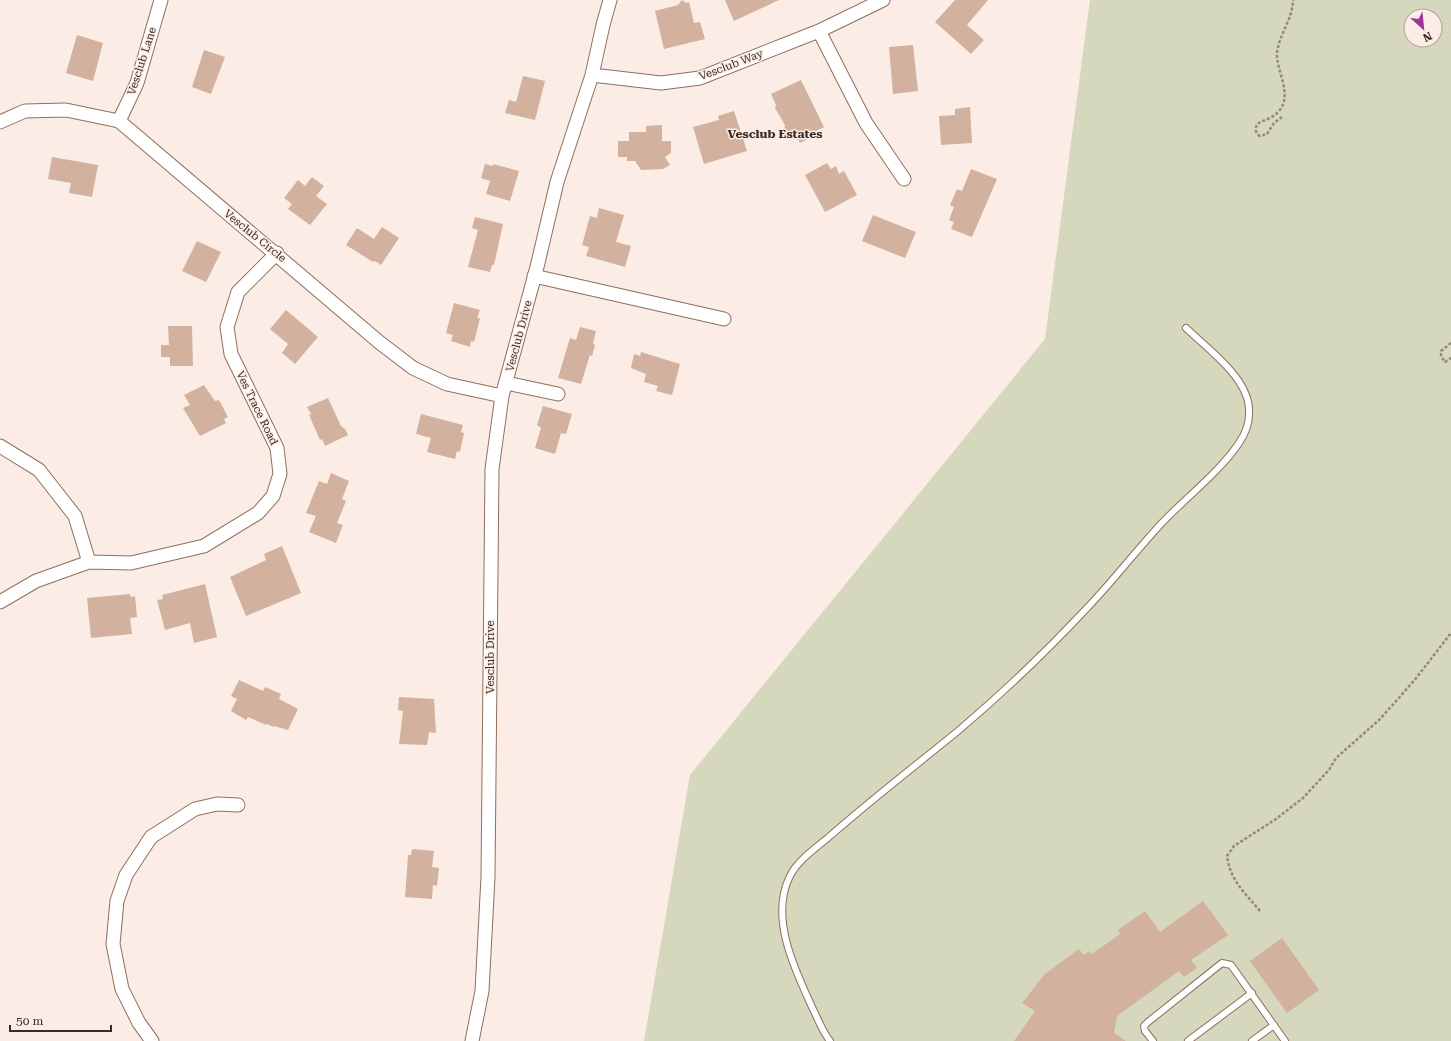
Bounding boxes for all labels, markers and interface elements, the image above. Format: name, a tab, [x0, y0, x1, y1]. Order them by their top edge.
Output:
north arrow	[1403, 8, 1443, 48]
street label: Vesclub Lane	[125, 25, 159, 97]
text: N	[1420, 29, 1434, 44]
street label: Vesclub Way	[697, 47, 765, 83]
district label: Vesclub Estates	[728, 127, 822, 141]
street label: Vesclub Circle	[221, 207, 289, 265]
street label: Vesclub Drive	[503, 299, 535, 373]
street label: Ves Trace Road	[233, 369, 281, 447]
street label: Vesclub Drive	[484, 620, 497, 694]
scale bar	[10, 1007, 111, 1033]
text: 50 m	[16, 1014, 43, 1028]

